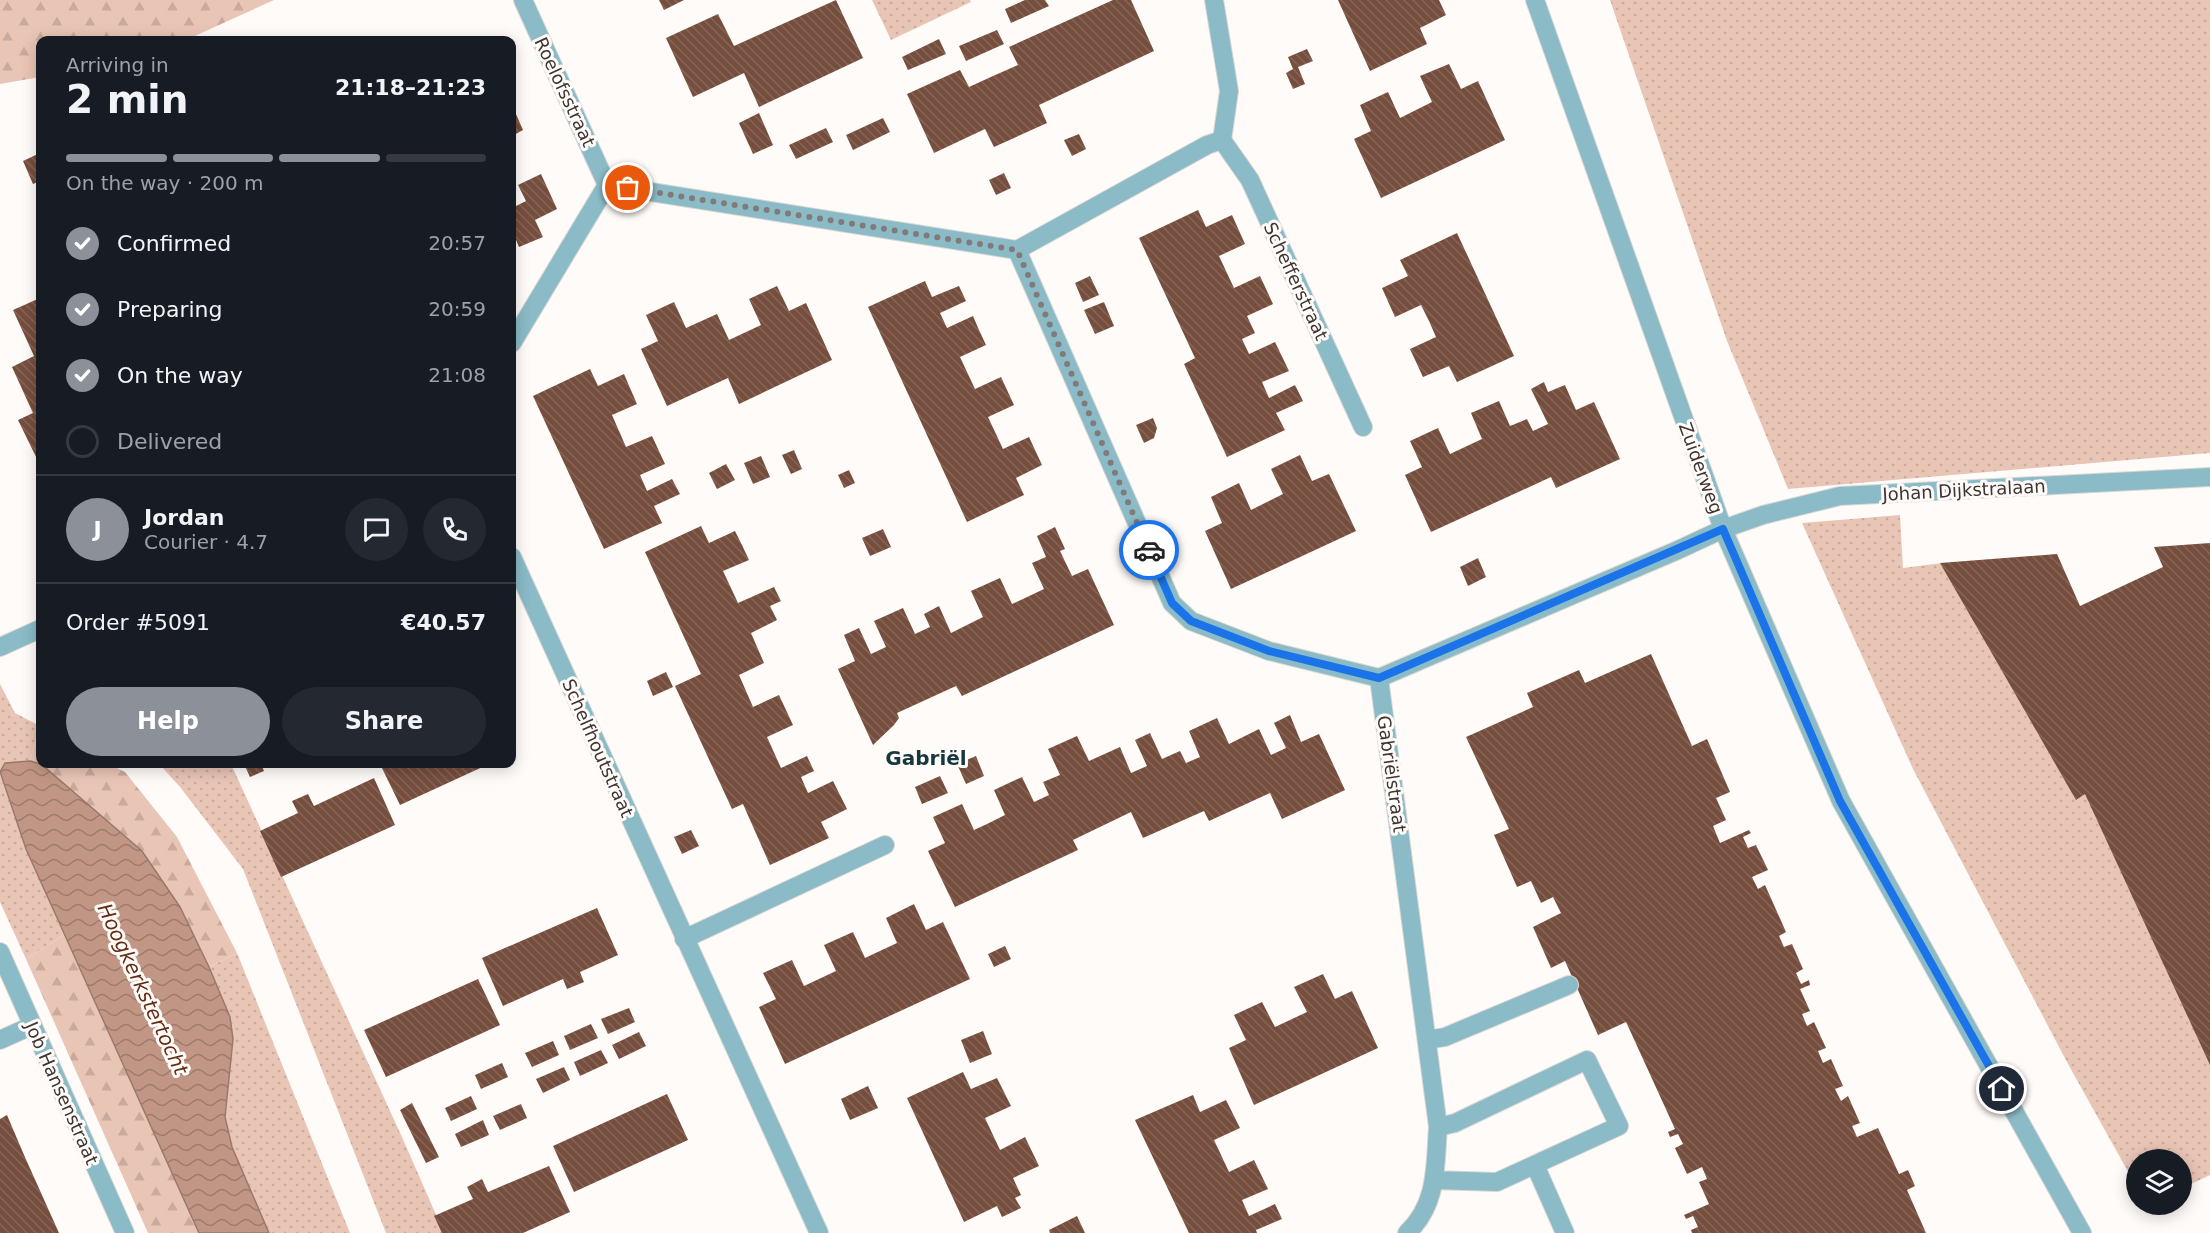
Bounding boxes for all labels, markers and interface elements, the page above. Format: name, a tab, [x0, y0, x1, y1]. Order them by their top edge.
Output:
street label: Roelofsstraat	[530, 34, 600, 150]
text: Arriving in	[66, 53, 169, 77]
text: 21:18–21:23	[335, 75, 486, 100]
text: 2 min	[66, 77, 188, 122]
pin	[602, 162, 653, 213]
text: On the way · 200 m	[66, 171, 264, 195]
icon: bag	[611, 171, 644, 204]
street label: Schefferstraat	[1260, 219, 1332, 343]
icon: check	[66, 227, 99, 260]
text: Confirmed	[117, 231, 231, 256]
text: 20:57	[428, 231, 486, 255]
icon: check	[66, 293, 99, 326]
text: Preparing	[117, 297, 223, 322]
text: 20:59	[428, 297, 486, 321]
icon: check	[66, 359, 99, 392]
text: On the way	[117, 363, 243, 388]
text: 21:08	[428, 363, 486, 387]
street label: Zuiderweg	[1675, 419, 1727, 517]
text: Delivered	[117, 429, 222, 454]
street label: Johan Dijkstralaan	[1881, 475, 2046, 505]
button: chat	[345, 498, 408, 561]
button: phone	[423, 498, 486, 561]
text: Jordan	[144, 505, 224, 530]
text: J	[93, 517, 102, 542]
courier	[1119, 520, 1179, 580]
text: Courier · 4.7	[144, 530, 268, 554]
icon: car	[1133, 534, 1166, 567]
text: Order #5091	[66, 610, 210, 635]
text: €40.57	[401, 610, 486, 635]
street label: Schelfhoutstraat	[558, 676, 638, 820]
button: Help	[66, 687, 270, 756]
button: Share	[282, 687, 486, 756]
street label: Gabriëlstraat	[1373, 714, 1411, 834]
district label: Gabriël	[885, 746, 967, 770]
water label: Hoogkerkstertocht	[93, 900, 194, 1080]
street label: Job Hansenstraat	[21, 1017, 103, 1168]
pin	[1976, 1063, 2027, 1114]
icon: home	[1985, 1072, 2018, 1105]
map controls	[2126, 1149, 2192, 1215]
button: layers	[2126, 1149, 2192, 1215]

